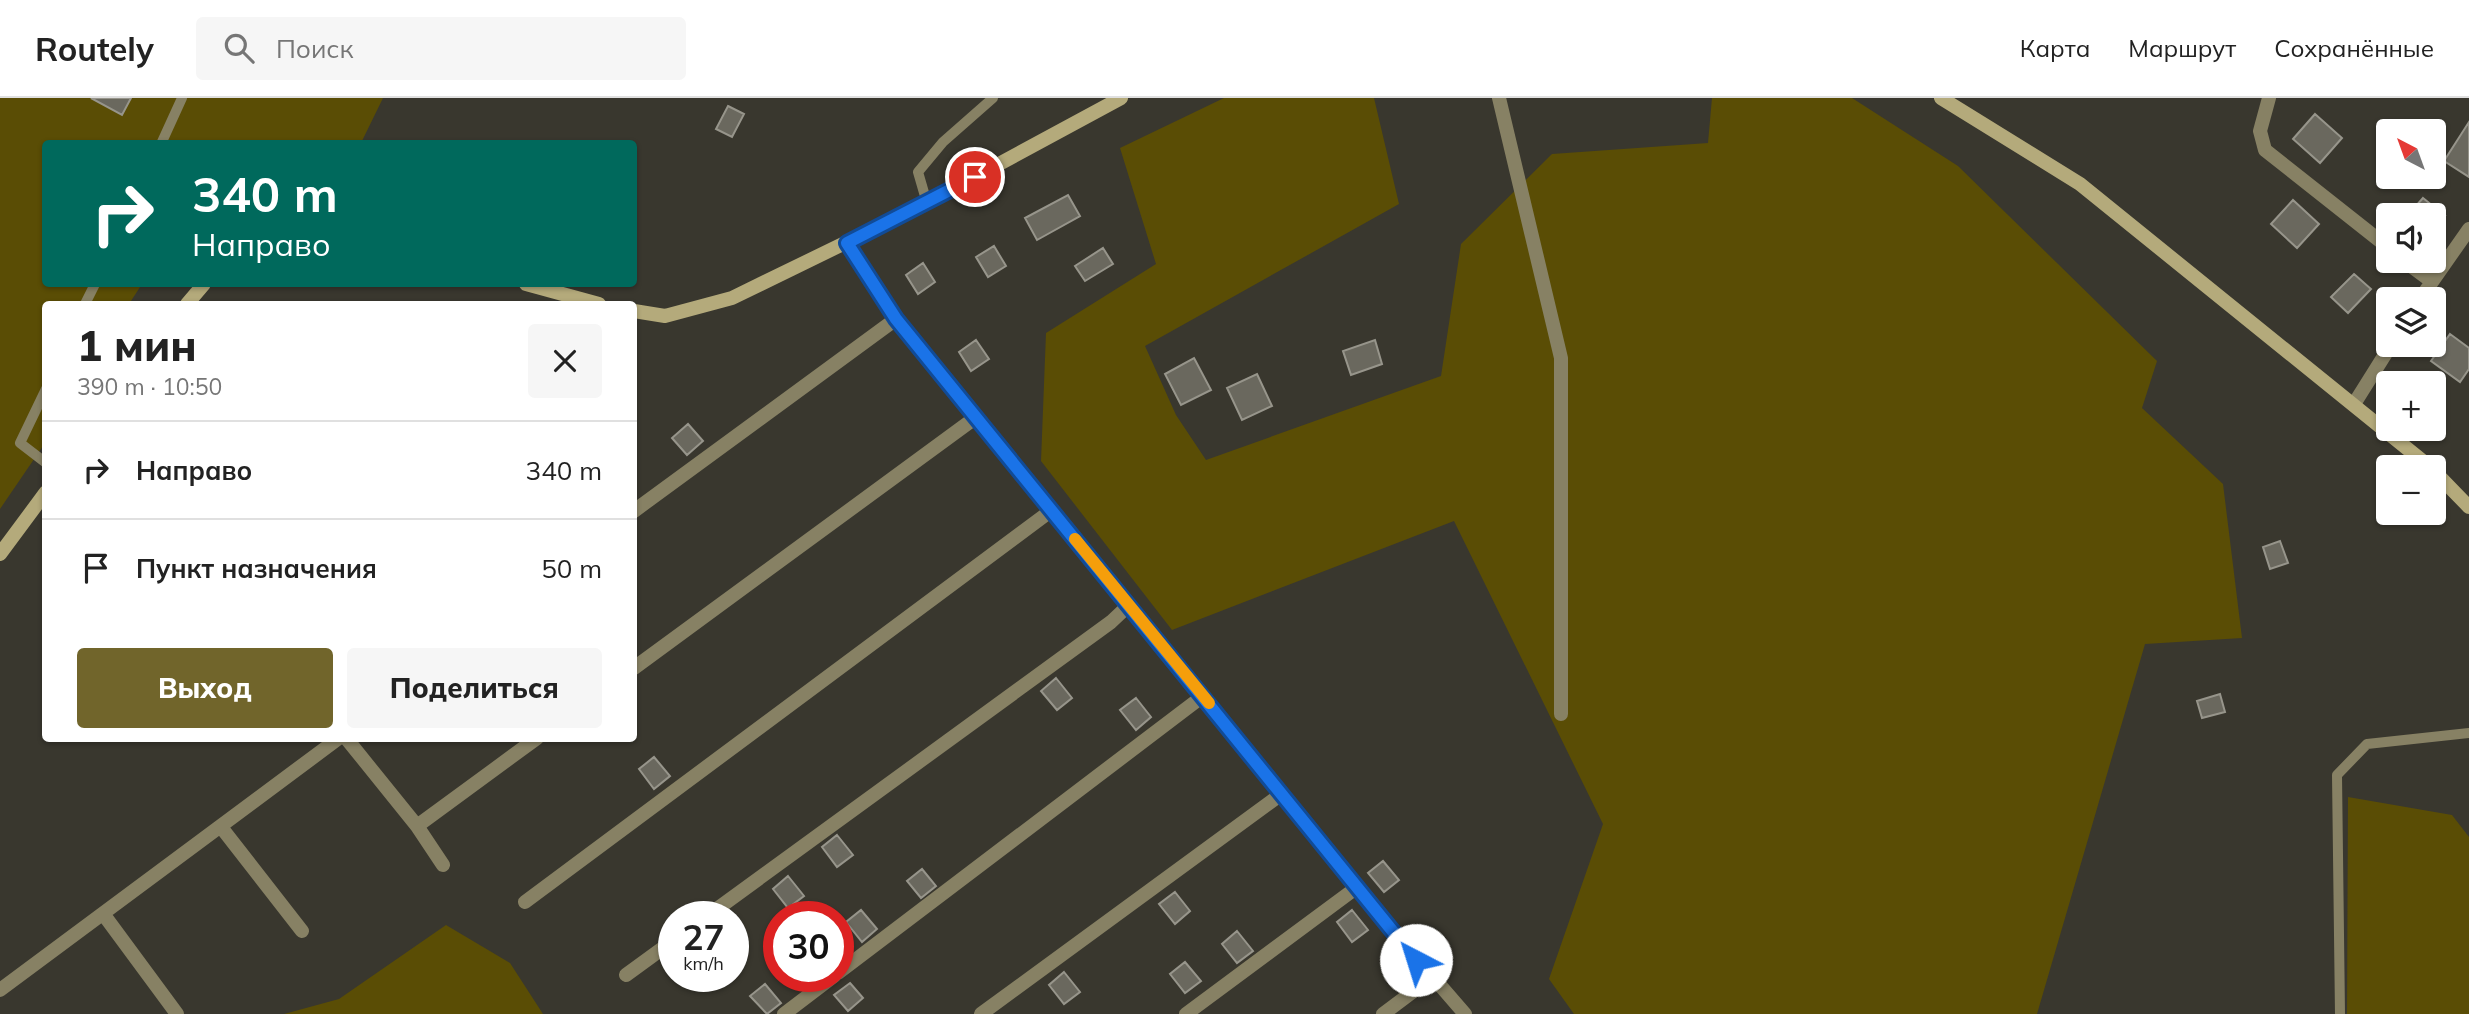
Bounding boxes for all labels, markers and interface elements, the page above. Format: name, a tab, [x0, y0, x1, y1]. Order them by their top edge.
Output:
search box	[196, 17, 686, 80]
text: Routely	[35, 28, 154, 69]
icon: search	[220, 29, 258, 67]
text: Поиск	[276, 32, 354, 65]
text: Карта	[2020, 33, 2090, 63]
text: Маршрут	[2128, 33, 2236, 63]
text: Сохранённые	[2274, 33, 2434, 63]
north arrow	[2376, 119, 2446, 189]
map controls	[2376, 119, 2446, 525]
pin	[945, 147, 1005, 207]
icon: arrive	[956, 158, 994, 196]
text: 340 m	[192, 163, 338, 224]
icon: right	[77, 168, 168, 259]
button: sound	[2376, 203, 2446, 273]
text: Направо	[192, 224, 331, 264]
button: layers	[2376, 287, 2446, 357]
text: 1 мин	[77, 319, 197, 372]
button: close	[528, 324, 602, 398]
button: +	[2376, 371, 2446, 441]
text: 390 m · 10:50	[77, 372, 222, 401]
icon: right	[77, 451, 115, 489]
text: Направо	[136, 454, 252, 487]
text: 340 m	[526, 454, 602, 487]
button: −	[2376, 455, 2446, 525]
icon: arrive	[77, 549, 115, 587]
text: Пункт назначения	[136, 552, 377, 585]
text: 50 m	[541, 552, 602, 585]
button: Выход	[77, 648, 333, 728]
button: Поделиться	[347, 648, 602, 728]
speed limit sign: 30	[763, 901, 854, 992]
text: 27	[682, 915, 725, 959]
position arrow	[1379, 923, 1453, 997]
text: km/h	[683, 952, 724, 975]

